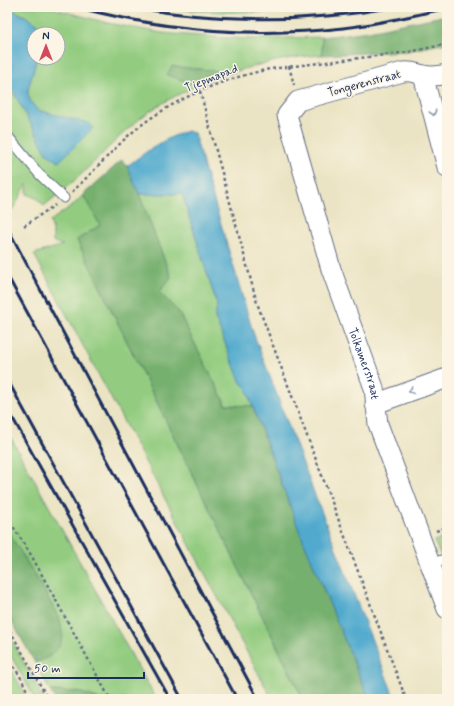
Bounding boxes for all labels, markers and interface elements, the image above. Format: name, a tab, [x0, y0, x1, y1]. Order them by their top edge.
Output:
north arrow	[26, 26, 66, 66]
text: N	[42, 30, 50, 44]
street label: Tjepmapad	[182, 61, 240, 97]
street label: Tongerenstraat	[326, 66, 403, 101]
one-way arrow	[428, 109, 437, 116]
street label: Tolkamerstraat	[344, 326, 382, 401]
one-way arrow	[408, 387, 415, 395]
scale bar	[28, 654, 144, 680]
text: 50 m	[34, 661, 61, 677]

